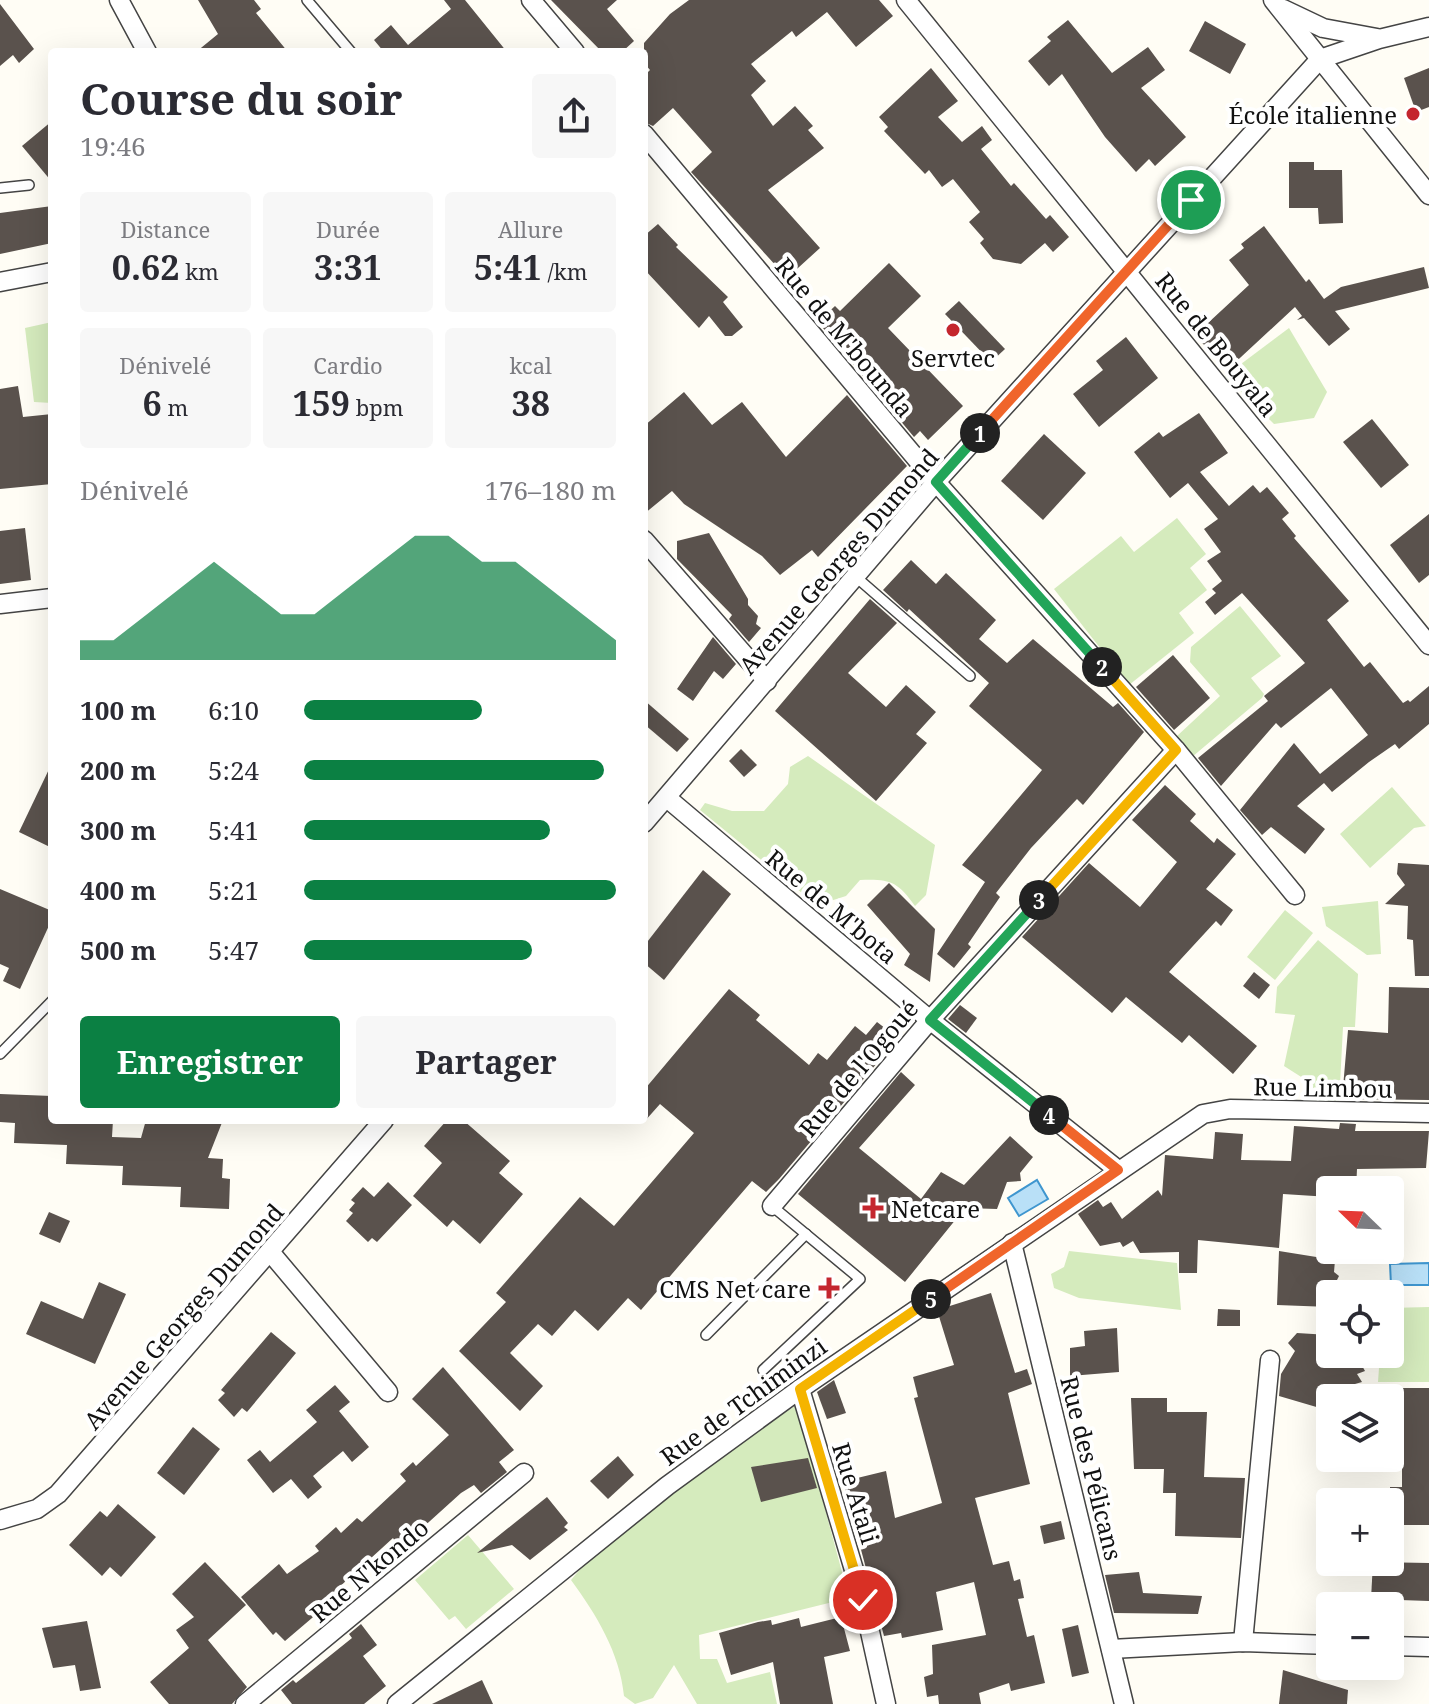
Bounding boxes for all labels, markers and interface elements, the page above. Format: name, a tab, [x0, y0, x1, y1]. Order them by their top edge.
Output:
text: Course du soir	[80, 68, 403, 128]
button: share	[532, 74, 616, 158]
place label: École italienne	[1228, 98, 1397, 131]
marker: École italienne	[1404, 105, 1422, 123]
text: 19:46	[80, 128, 146, 164]
pin	[1157, 166, 1225, 234]
icon: arrive	[1169, 178, 1213, 222]
text: Distance	[120, 214, 210, 244]
text: Durée	[316, 214, 380, 244]
text: Allure	[498, 214, 563, 244]
text: 0.62	[112, 244, 179, 290]
text: 3:31	[314, 244, 382, 290]
text: 5:41	[474, 244, 542, 290]
street label: Rue de M'bounda	[768, 250, 922, 424]
text: km	[179, 256, 219, 286]
text: /km	[542, 256, 588, 286]
street label: Rue de Bouyala	[1149, 265, 1285, 423]
marker: Servtec	[944, 321, 962, 339]
place label: Servtec	[911, 341, 995, 374]
text: Dénivelé	[119, 350, 211, 380]
text: Cardio	[313, 350, 383, 380]
text: kcal	[509, 350, 552, 380]
text: 6	[142, 380, 162, 426]
text: 159	[292, 380, 350, 426]
text: 38	[511, 380, 550, 426]
text: m	[162, 392, 188, 422]
text: bpm	[350, 392, 404, 422]
pin: 1	[960, 413, 1000, 453]
text: 1	[974, 418, 986, 448]
street label: Avenue Georges Dumond	[731, 441, 946, 681]
text: Dénivelé	[80, 472, 189, 508]
text: 176–180 m	[484, 472, 616, 508]
pin: 2	[1082, 647, 1122, 687]
text: 2	[1096, 652, 1108, 682]
text: 100 m	[80, 692, 156, 728]
text: 6:10	[208, 692, 259, 728]
text: 200 m	[80, 752, 156, 788]
text: 5:24	[208, 752, 259, 788]
text: 300 m	[80, 812, 156, 848]
text: 5:41	[208, 812, 259, 848]
street label: Rue de M'bota	[759, 841, 905, 971]
text: 400 m	[80, 872, 156, 908]
text: 5:21	[208, 872, 259, 908]
pin: 3	[1019, 880, 1059, 920]
text: 3	[1033, 885, 1045, 915]
text: 500 m	[80, 932, 156, 968]
text: 5:47	[208, 932, 259, 968]
street label: Rue de l'Ogoué	[791, 993, 925, 1143]
button: Enregistrer	[80, 1016, 340, 1108]
button: Partager	[356, 1016, 616, 1108]
street label: Rue Limbou	[1253, 1069, 1393, 1105]
pin: 4	[1029, 1095, 1069, 1135]
text: 4	[1043, 1100, 1055, 1130]
north arrow	[1316, 1176, 1404, 1264]
map controls	[1316, 1176, 1404, 1680]
place label: Netcare	[891, 1192, 980, 1225]
street label: Avenue Georges Dumond	[76, 1196, 291, 1436]
marker: Netcare	[862, 1197, 884, 1219]
place label: CMS Net care	[659, 1272, 811, 1305]
marker: CMS Net care	[818, 1277, 840, 1299]
pin: 5	[911, 1279, 951, 1319]
button: locate	[1316, 1280, 1404, 1368]
text: 5	[925, 1284, 937, 1314]
street label: Rue de Tchiminzi	[653, 1329, 833, 1473]
street label: Rue des Pélicans	[1053, 1372, 1131, 1564]
button: layers	[1316, 1384, 1404, 1472]
street label: Rue Atali	[825, 1438, 887, 1548]
button: +	[1316, 1488, 1404, 1576]
street label: Rue N'kondo	[303, 1511, 435, 1629]
pin	[829, 1566, 897, 1634]
icon: check	[841, 1578, 885, 1622]
button: −	[1316, 1592, 1404, 1680]

